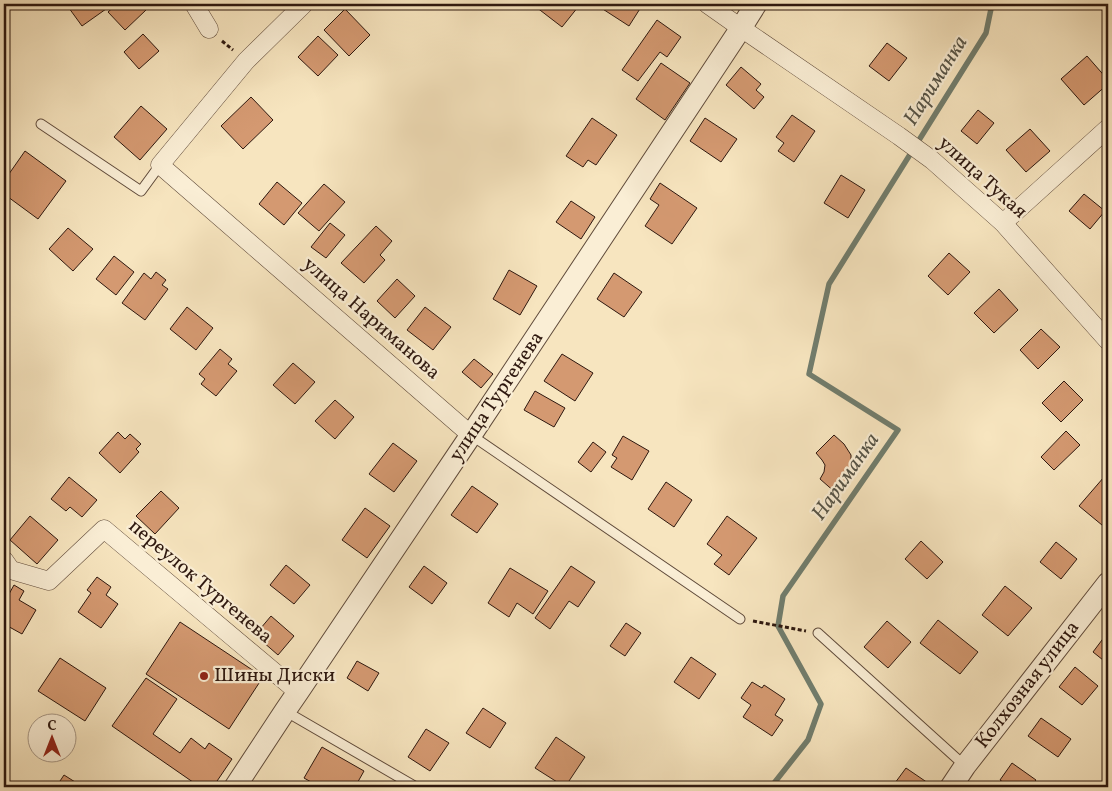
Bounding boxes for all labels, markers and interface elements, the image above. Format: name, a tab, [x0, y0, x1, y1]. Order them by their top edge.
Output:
water label: Нариманка	[897, 30, 975, 131]
street label: улица Тукая	[931, 130, 1033, 226]
street label: улица Нариманова	[296, 251, 446, 387]
street label: улица Тургенева	[443, 326, 551, 468]
water label: Нариманка	[805, 427, 887, 527]
street label: переулок Тургенева	[122, 513, 278, 651]
street label: Колхозная улица	[969, 615, 1087, 755]
place label: Шины Диски	[214, 662, 335, 690]
marker: Шины Диски	[198, 670, 210, 682]
north arrow	[28, 714, 78, 764]
text: С	[47, 717, 57, 736]

